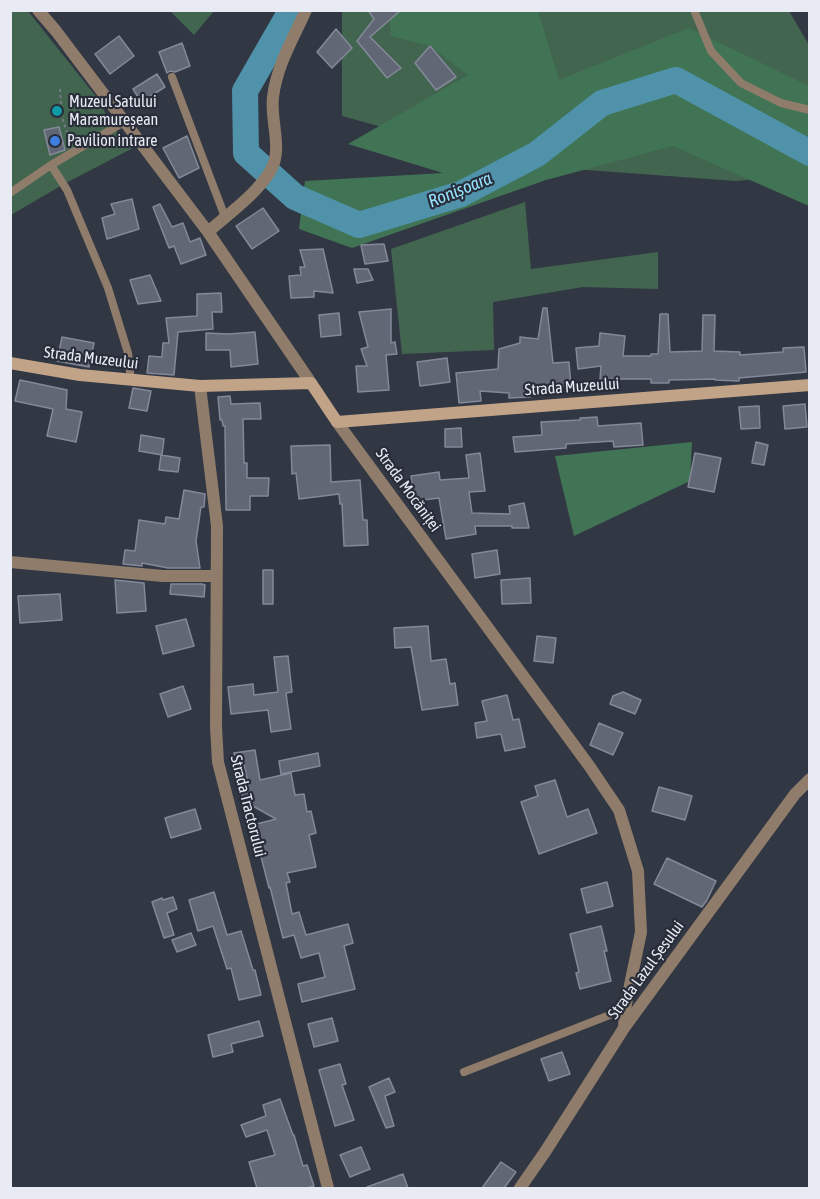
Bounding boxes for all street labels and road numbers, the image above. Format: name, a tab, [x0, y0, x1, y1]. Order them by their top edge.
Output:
street label: Strada Muzeului	[43, 343, 139, 373]
street label: Strada Muzeului	[524, 374, 620, 400]
street label: Strada Mocăniței	[371, 444, 445, 536]
street label: Strada Tractorului	[226, 753, 270, 859]
street label: Strada Lazul Șesului	[604, 917, 688, 1023]

